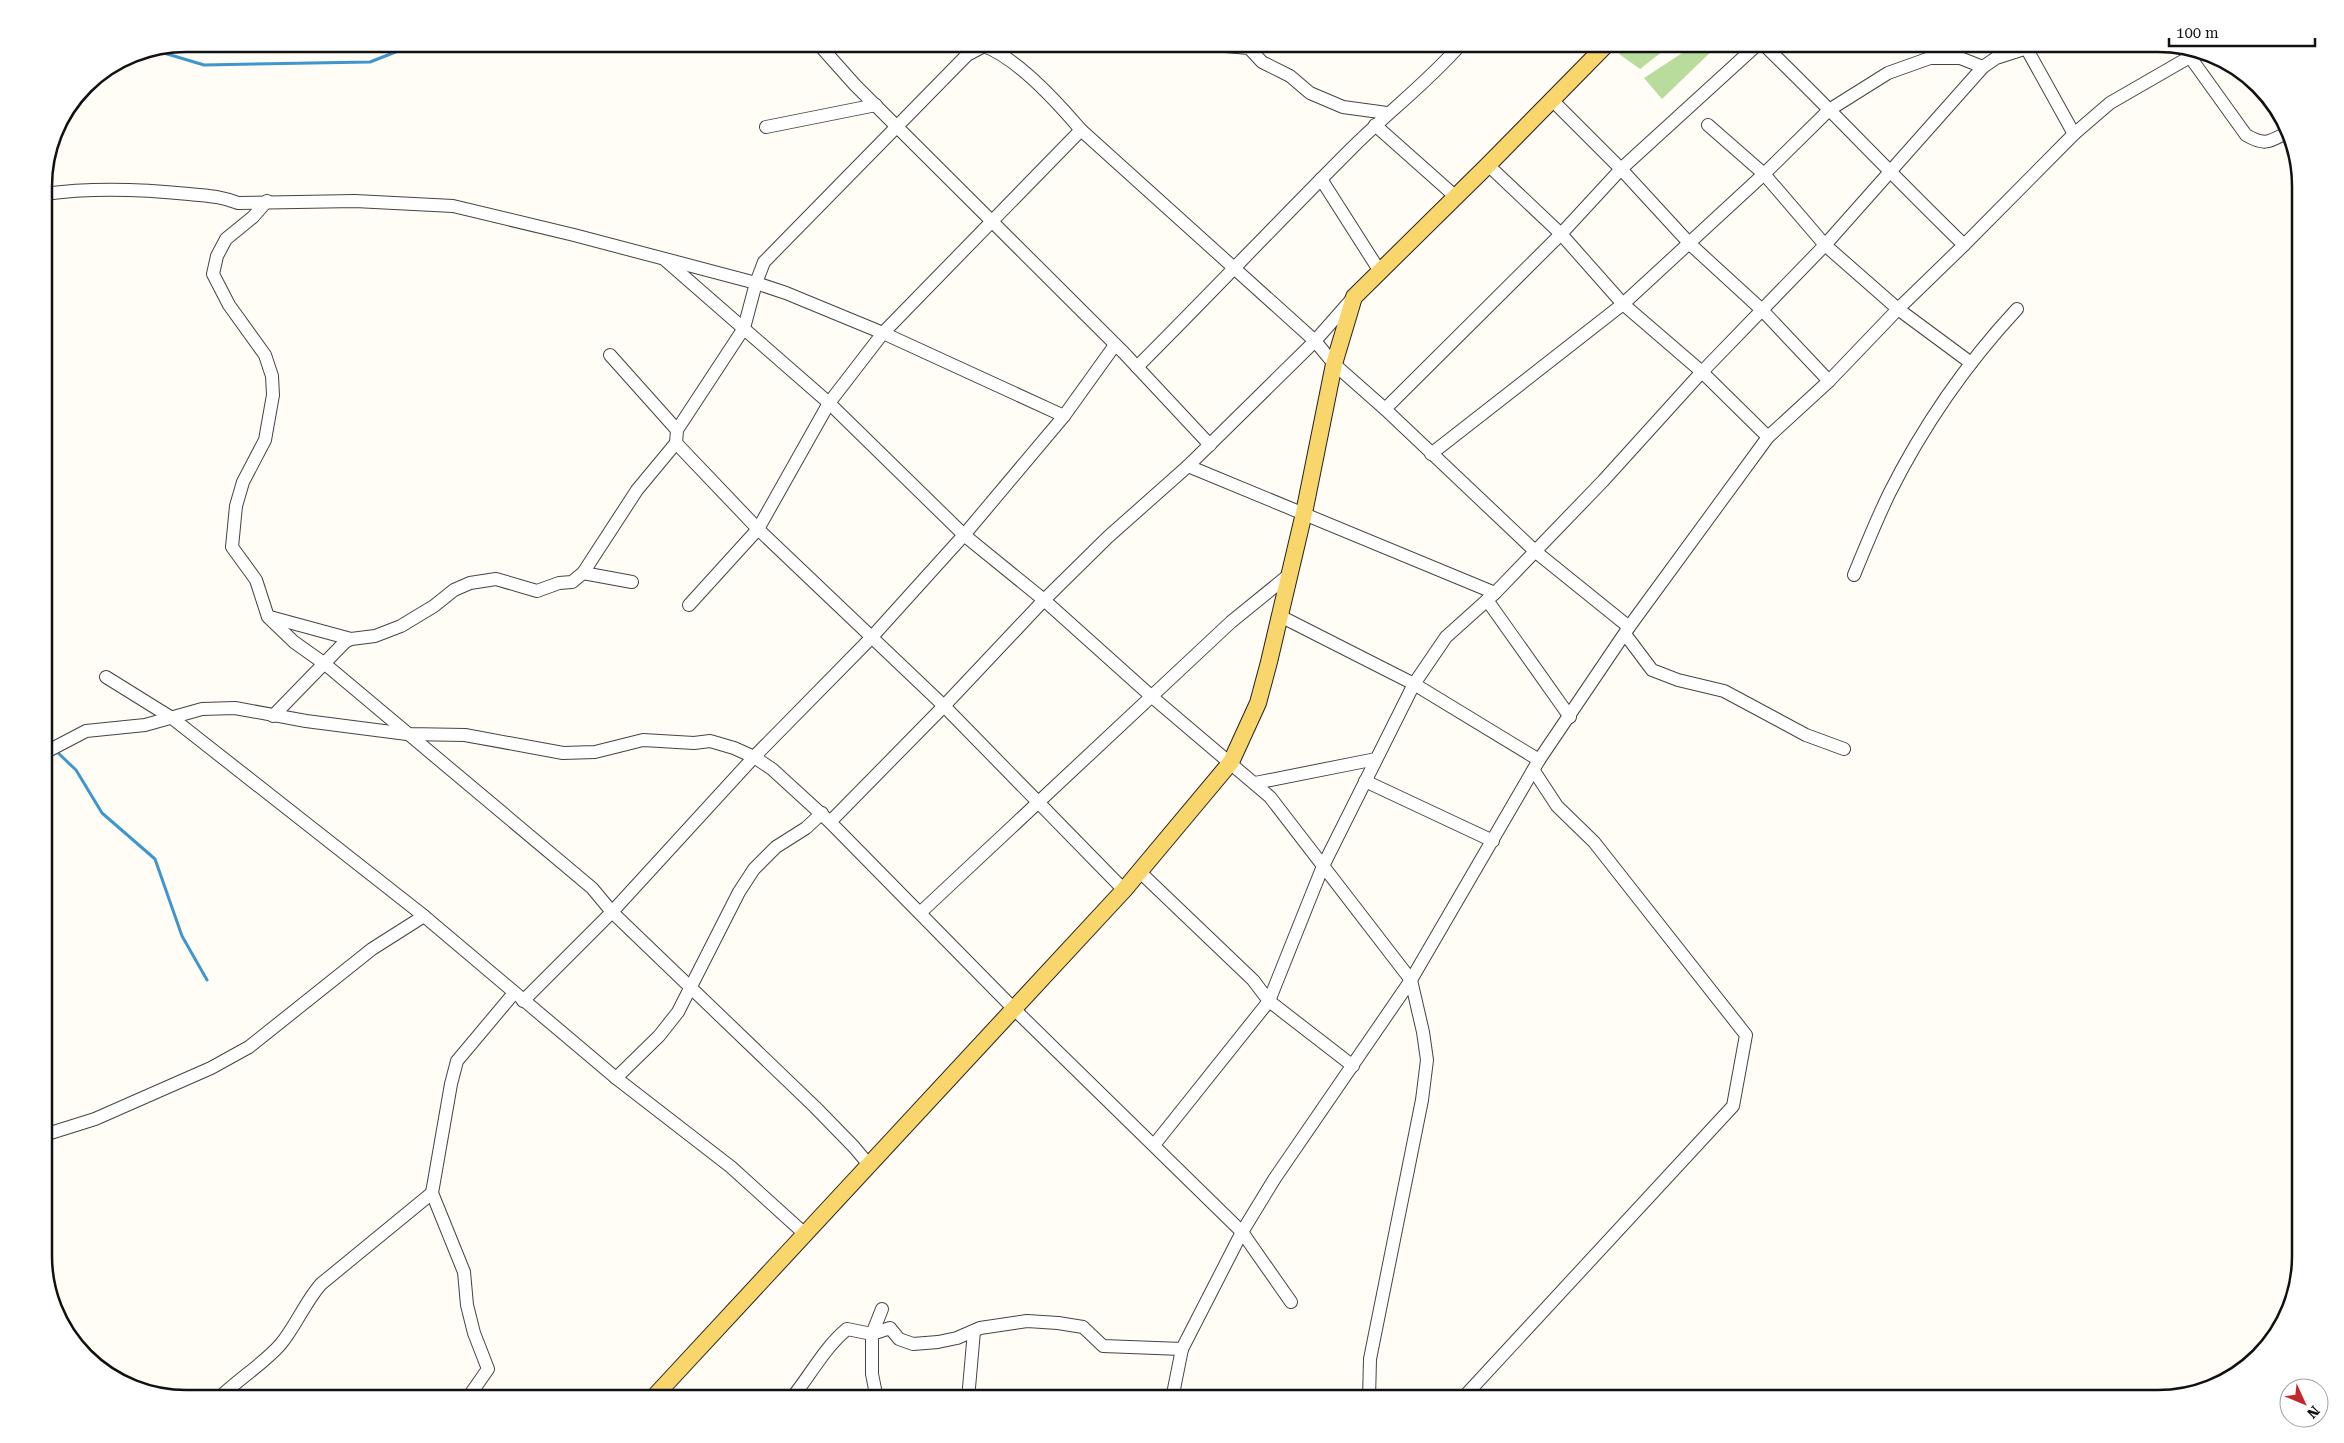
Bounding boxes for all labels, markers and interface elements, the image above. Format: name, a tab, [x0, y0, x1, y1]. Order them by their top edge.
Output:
scale bar	[2169, 15, 2315, 47]
text: 100 m	[2176, 24, 2219, 42]
north arrow	[2279, 1378, 2329, 1428]
text: N	[2304, 1403, 2323, 1422]

